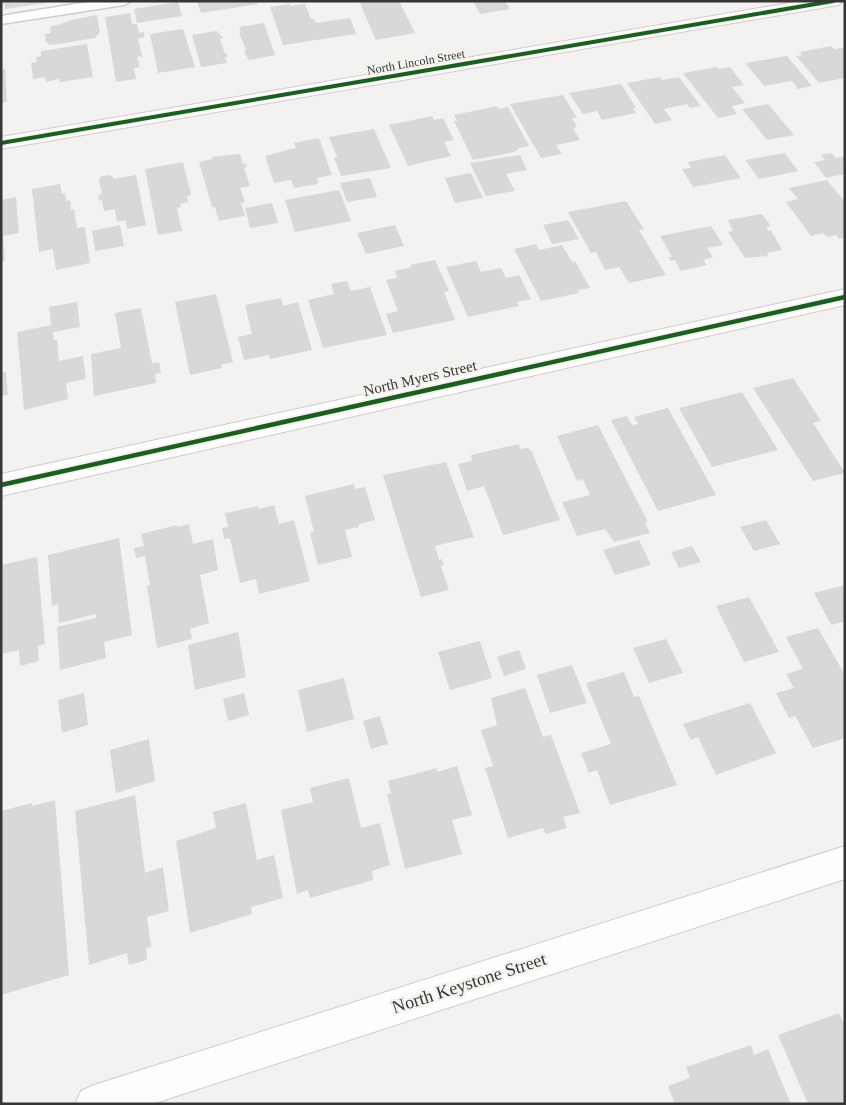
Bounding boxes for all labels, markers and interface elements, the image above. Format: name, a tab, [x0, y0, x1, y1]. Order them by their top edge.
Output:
street label: North Lincoln Street	[366, 46, 467, 78]
street label: North Myers Street	[362, 357, 479, 399]
street label: North Keystone Street	[389, 949, 549, 1017]

